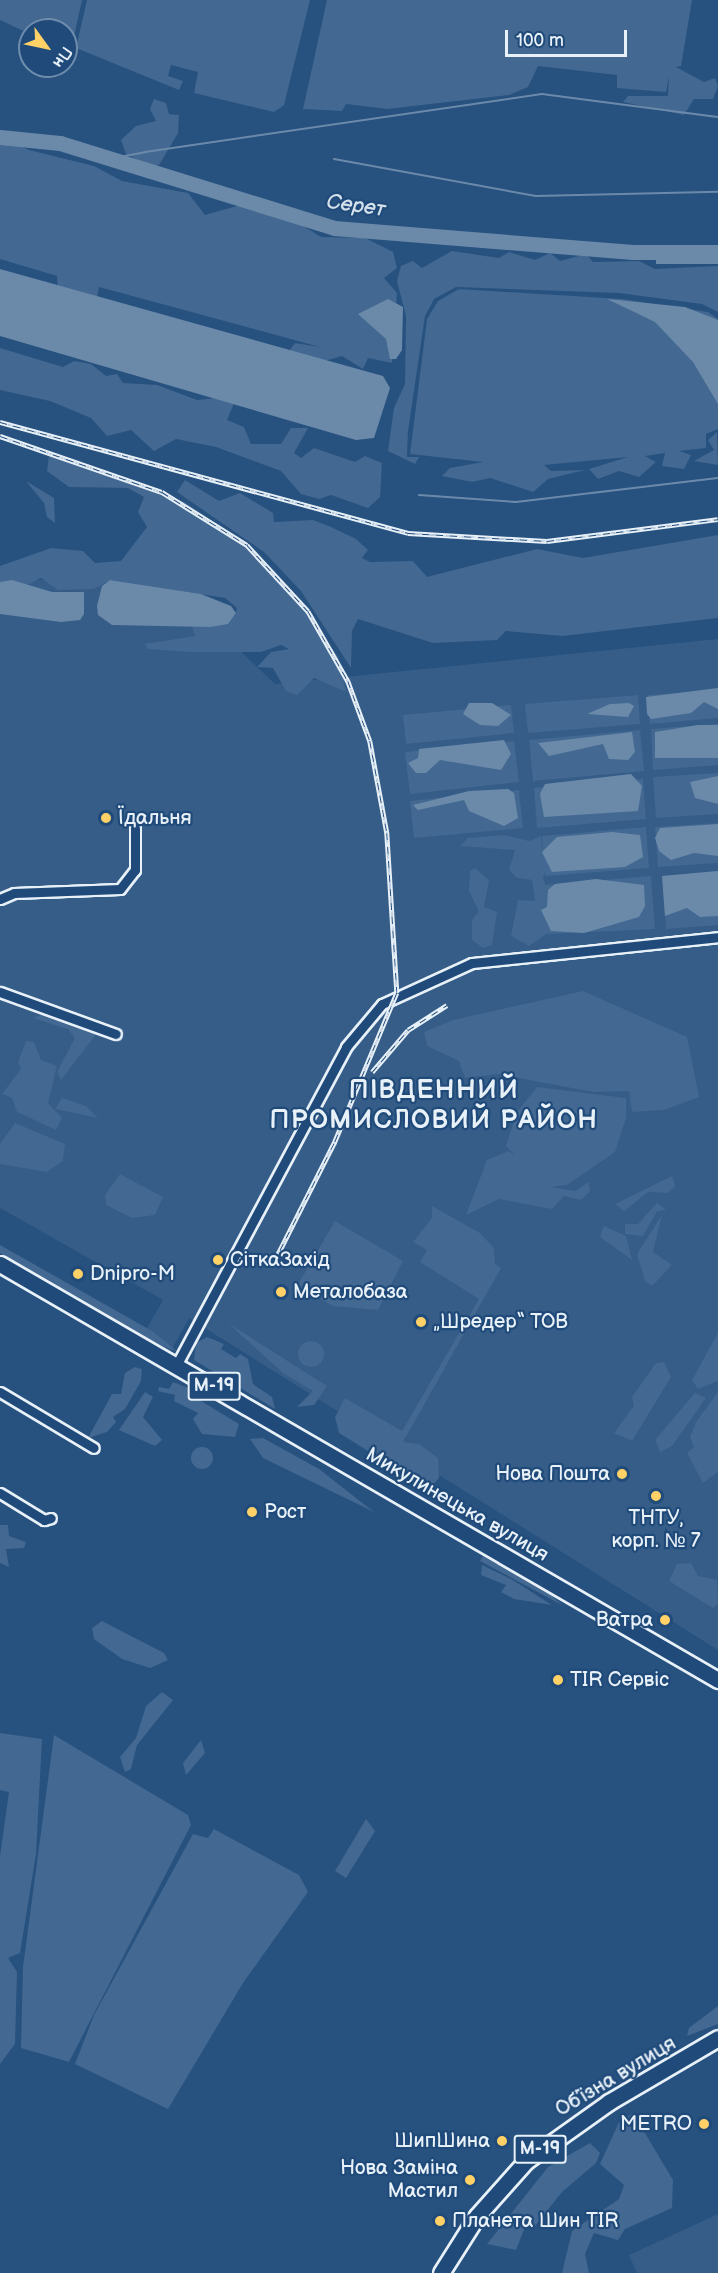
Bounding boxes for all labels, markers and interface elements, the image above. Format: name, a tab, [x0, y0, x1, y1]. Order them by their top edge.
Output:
north arrow	[18, 18, 78, 78]
scale bar	[508, 18, 630, 56]
text: 100 m	[516, 30, 564, 51]
text: Пн	[48, 43, 76, 71]
water label: Серет	[325, 189, 387, 223]
place label: Їдальня	[118, 806, 192, 830]
marker: Їдальня	[99, 811, 113, 825]
district label: ПІВДЕННИЙ ПРОМИСЛОВИЙ РАЙОН	[270, 1075, 598, 1136]
place label: СіткаЗахід	[230, 1248, 330, 1272]
marker: СіткаЗахід	[211, 1253, 225, 1267]
place label: Dnipro-M	[90, 1262, 175, 1286]
marker: Dnipro-M	[71, 1267, 85, 1281]
place label: Металобаза	[293, 1280, 408, 1304]
marker: Металобаза	[274, 1285, 288, 1299]
place label: „Шредер“ ТОВ	[433, 1310, 568, 1334]
marker: „Шредер“ ТОВ	[414, 1315, 428, 1329]
road number: М-19	[187, 1371, 241, 1401]
street label: Микулинецька вулиця	[361, 1443, 553, 1567]
place label: Нова Пошта	[495, 1462, 610, 1486]
marker: Нова Пошта	[615, 1467, 629, 1481]
marker: ТНТУ, корп. № 7	[649, 1489, 663, 1503]
place label: Рост	[264, 1500, 306, 1524]
marker: Рост	[245, 1505, 259, 1519]
place label: ТНТУ, корп. № 7	[611, 1506, 701, 1553]
place label: Ватра	[596, 1608, 653, 1632]
marker: Ватра	[658, 1613, 672, 1627]
place label: TIR Сервіс	[570, 1668, 669, 1692]
marker: TIR Сервіс	[551, 1673, 565, 1687]
street label: Обʼїзна вулиця	[552, 2032, 680, 2122]
place label: METRO	[620, 2112, 692, 2136]
marker: METRO	[697, 2117, 711, 2131]
place label: ШипШина	[394, 2129, 490, 2153]
marker: ШипШина	[495, 2134, 509, 2148]
road number: М-19	[513, 2134, 567, 2164]
place label: Нова Заміна Мастил	[340, 2156, 458, 2203]
marker: Нова Заміна Мастил	[463, 2173, 477, 2187]
place label: Планета Шин TIR	[452, 2209, 618, 2233]
marker: Планета Шин TIR	[433, 2214, 447, 2228]

